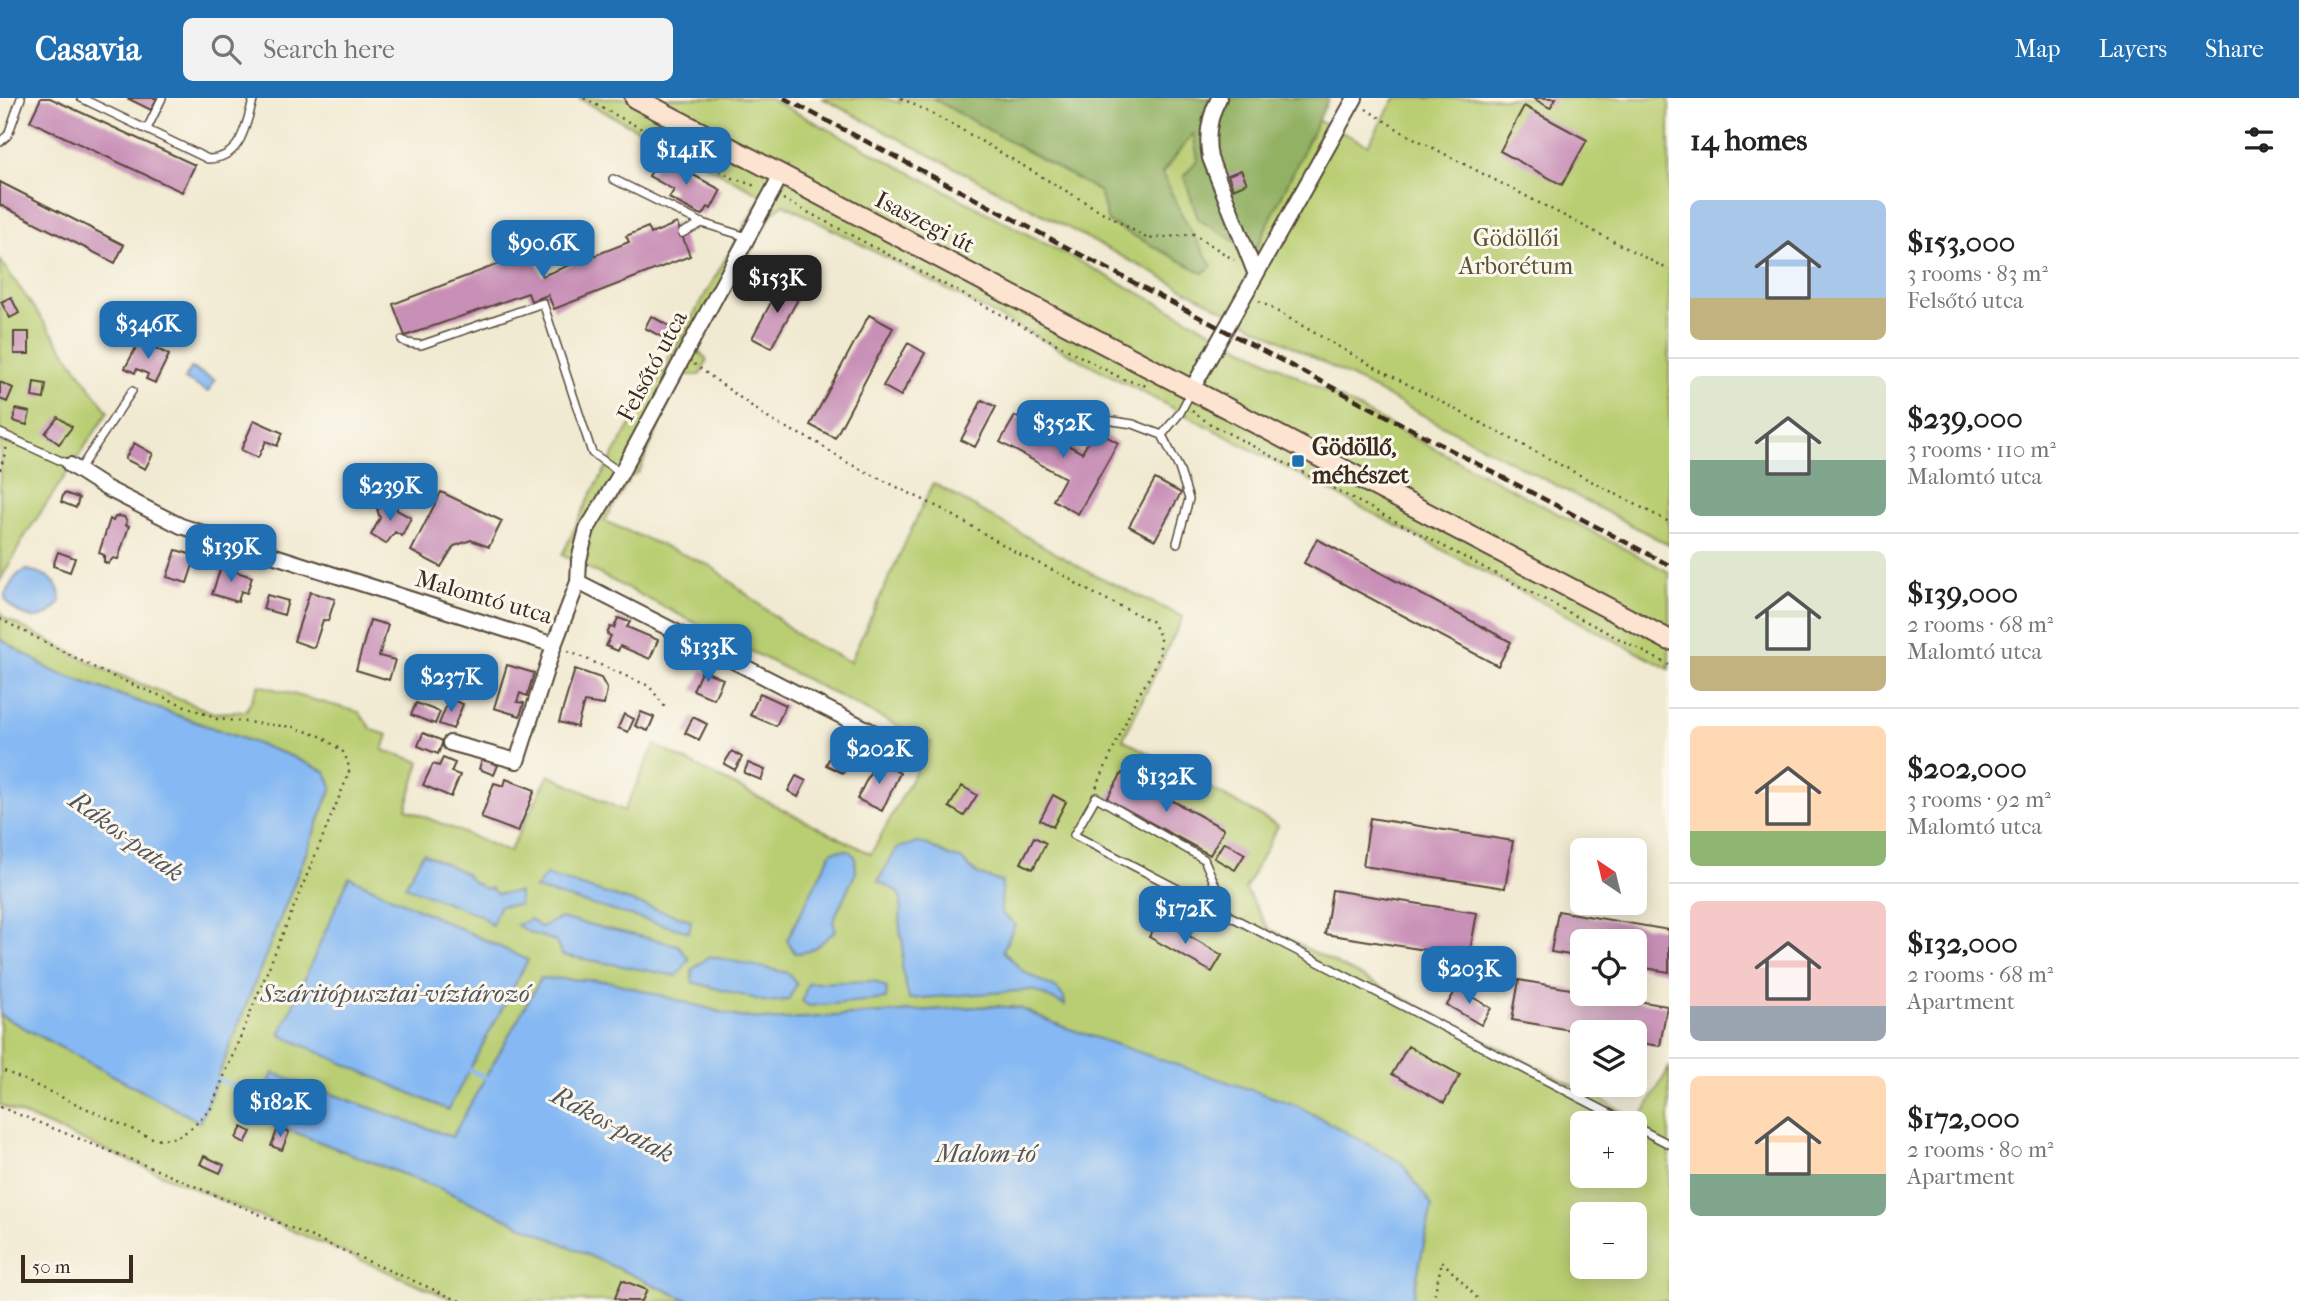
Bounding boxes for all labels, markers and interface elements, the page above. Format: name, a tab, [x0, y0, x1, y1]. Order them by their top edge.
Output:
search box	[183, 18, 673, 81]
text: Casavia	[35, 30, 141, 69]
icon: search	[207, 30, 245, 68]
text: Search here	[263, 34, 395, 65]
text: Map	[2015, 35, 2061, 63]
text: Layers	[2099, 35, 2167, 63]
text: Share	[2205, 35, 2264, 63]
icon: filters	[2240, 121, 2278, 159]
text: 14 homes	[1690, 123, 1807, 158]
pin: $141K	[637, 127, 735, 187]
text: $141K	[656, 136, 716, 163]
street label: Isaszegi út	[871, 185, 980, 259]
pin: $90.6K	[486, 220, 600, 280]
park label: Gödöllői Arborétum	[1458, 224, 1573, 280]
text: $153,000	[1907, 225, 2015, 260]
icon: home	[1746, 228, 1830, 312]
text: $90.6K	[507, 229, 579, 256]
pin: $153K	[728, 256, 826, 315]
text: 3 rooms · 83 m²	[1907, 260, 2048, 287]
text: $153K	[749, 264, 805, 291]
text: Felsőtó utca	[1907, 287, 2024, 314]
pin: $346K	[99, 302, 197, 361]
street label: Felsőtó utca	[611, 305, 693, 426]
text: $346K	[116, 310, 180, 337]
pin: $352K	[1014, 400, 1112, 460]
text: $239,000	[1907, 401, 2023, 436]
icon: home	[1746, 404, 1830, 488]
text: $352K	[1033, 409, 1093, 436]
place label: Gödöllő, méhészet	[1311, 433, 1409, 489]
text: 3 rooms · 110 m²	[1907, 436, 2056, 463]
marker: Gödöllő, méhészet	[1290, 453, 1306, 469]
text: Malomtó utca	[1907, 463, 2042, 490]
pin: $239K	[341, 464, 439, 523]
text: $239K	[359, 472, 421, 499]
pin: $139K	[182, 524, 280, 584]
text: $139K	[201, 533, 261, 560]
street label: Malomtó utca	[412, 564, 556, 630]
text: $139,000	[1907, 576, 2018, 611]
icon: home	[1746, 579, 1830, 663]
text: 2 rooms · 68 m²	[1907, 611, 2053, 638]
pin: $133K	[659, 624, 757, 684]
text: $133K	[680, 633, 736, 660]
text: Malomtó utca	[1907, 638, 2042, 665]
pin: $237K	[402, 654, 500, 714]
text: $237K	[420, 663, 482, 690]
pin: $202K	[830, 726, 928, 786]
text: $202K	[846, 735, 912, 762]
text: $202,000	[1907, 751, 2027, 786]
pin: $132K	[1117, 754, 1215, 814]
icon: home	[1746, 754, 1830, 838]
text: $132K	[1137, 763, 1195, 790]
water label: Rákos-patak	[62, 783, 190, 888]
text: 3 rooms · 92 m²	[1907, 786, 2051, 813]
text: Malomtó utca	[1907, 813, 2042, 840]
north arrow	[1570, 838, 1647, 915]
map controls	[1570, 838, 1647, 1279]
pin: $172K	[1136, 886, 1234, 946]
text: $172K	[1155, 895, 1215, 922]
text: $132,000	[1907, 926, 2018, 961]
button: locate	[1570, 929, 1647, 1006]
icon: home	[1746, 929, 1830, 1013]
pin: $203K	[1420, 946, 1518, 1006]
text: $203K	[1437, 955, 1501, 982]
text: 2 rooms · 68 m²	[1907, 961, 2053, 988]
water label: Száritópusztai-víztározó	[259, 978, 533, 1009]
text: Apartment	[1907, 988, 2015, 1015]
button: layers	[1570, 1020, 1647, 1097]
water label: Rákos-patak	[544, 1078, 679, 1170]
pin: $182K	[231, 1080, 329, 1139]
text: $182K	[250, 1088, 310, 1115]
text: $172,000	[1907, 1101, 2020, 1136]
icon: home	[1746, 1104, 1830, 1188]
button: +	[1570, 1111, 1647, 1188]
text: 2 rooms · 80 m²	[1907, 1136, 2054, 1163]
water label: Malom-tó	[934, 1138, 1039, 1169]
text: Apartment	[1907, 1163, 2015, 1190]
button: −	[1570, 1202, 1647, 1279]
scale bar	[21, 1252, 133, 1284]
text: 50 m	[32, 1256, 71, 1278]

